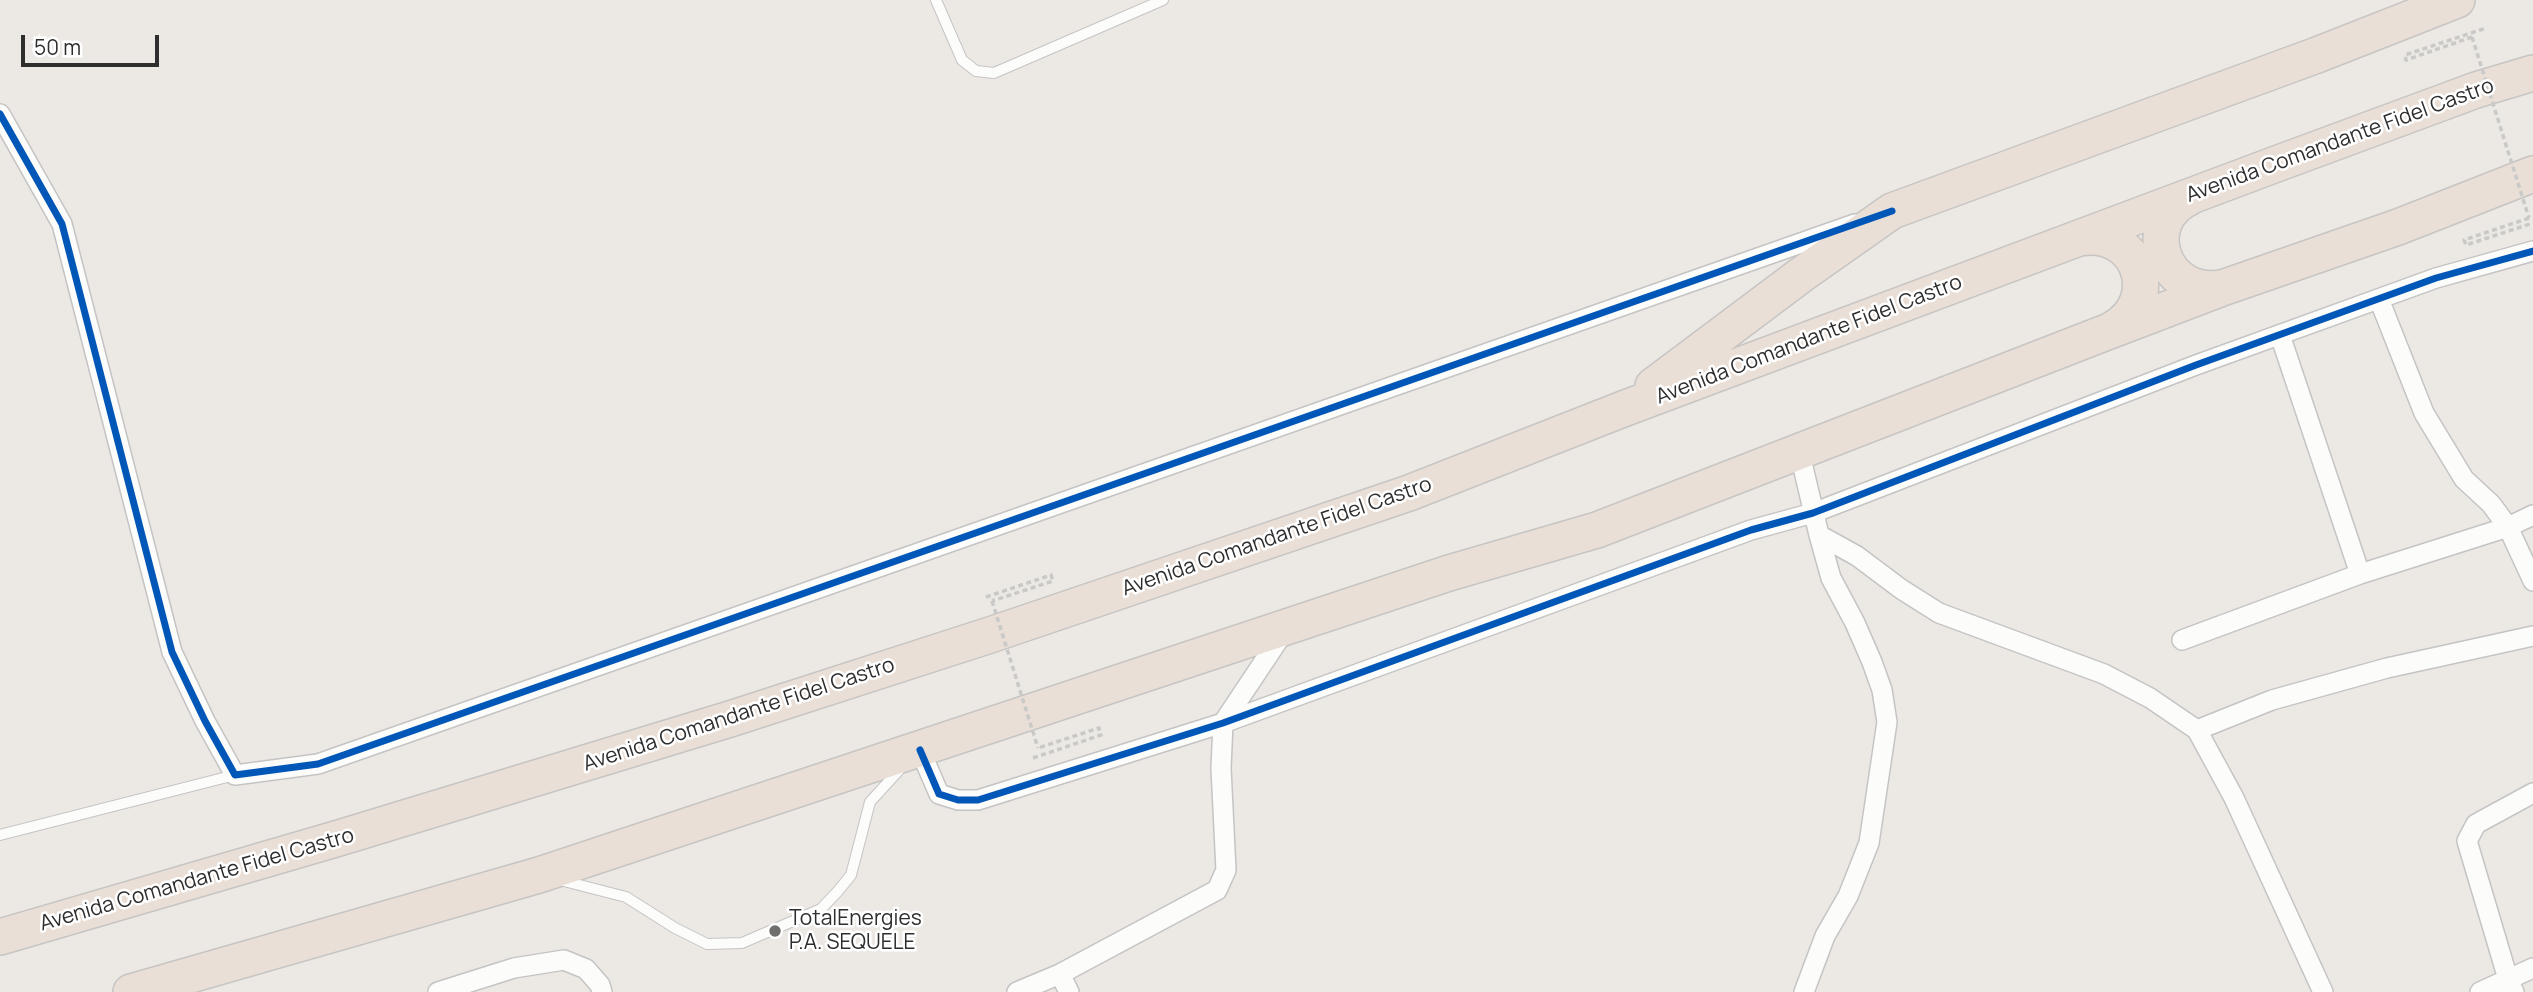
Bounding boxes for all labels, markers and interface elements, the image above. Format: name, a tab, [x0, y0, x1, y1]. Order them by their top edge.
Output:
scale bar	[24, 21, 163, 65]
text: 50 m	[34, 33, 81, 61]
street label: Avenida Comandante Fidel Castro	[2183, 73, 2497, 209]
street label: Avenida Comandante Fidel Castro	[1652, 270, 1966, 410]
street label: Avenida Comandante Fidel Castro	[1119, 472, 1435, 602]
street label: Avenida Comandante Fidel Castro	[580, 653, 898, 777]
street label: Avenida Comandante Fidel Castro	[37, 823, 357, 937]
place label: TotalEnergies P.A. SEQUELE	[789, 906, 922, 956]
marker: TotalEnergies P.A. SEQUELE	[767, 923, 783, 939]

